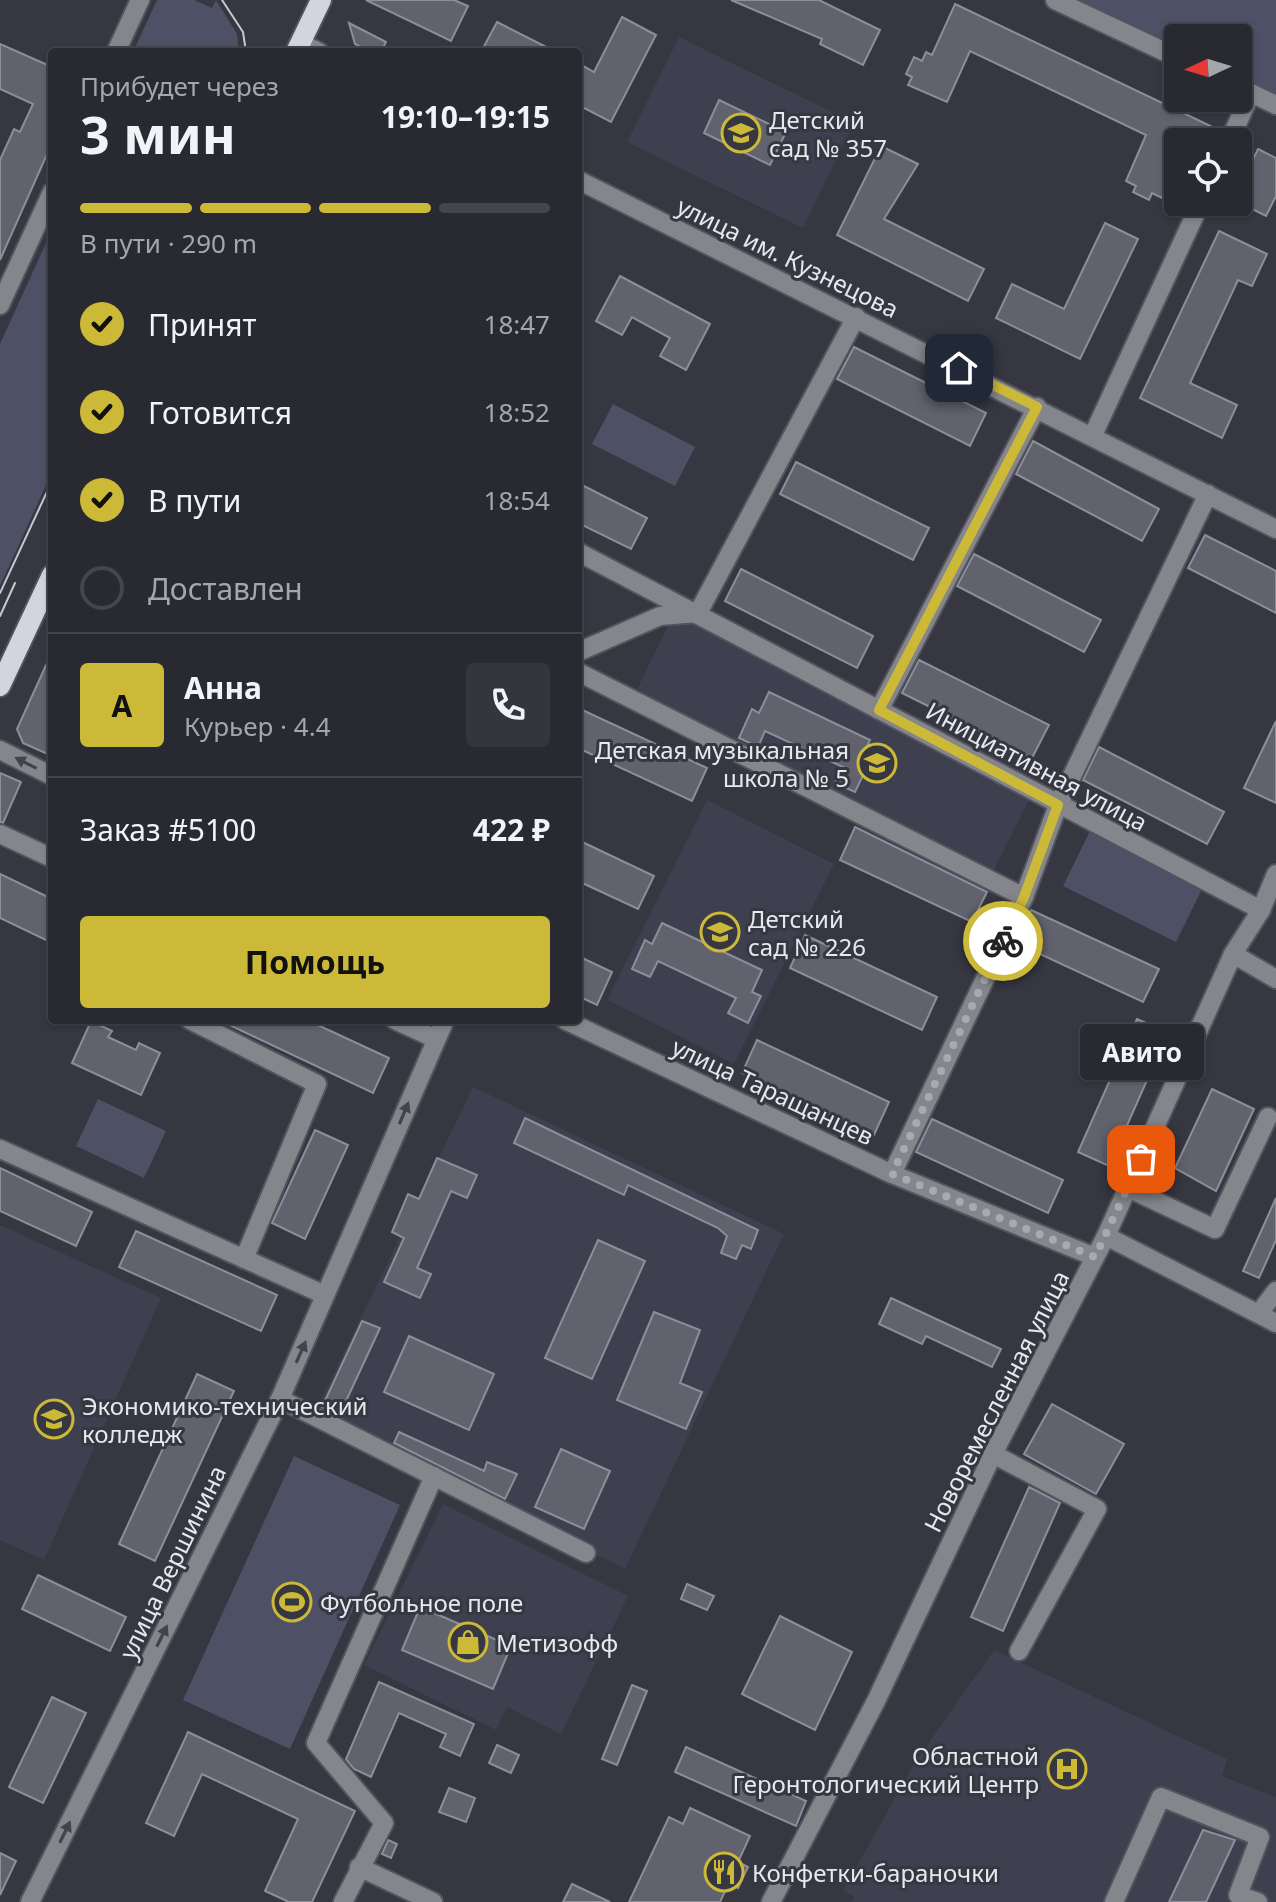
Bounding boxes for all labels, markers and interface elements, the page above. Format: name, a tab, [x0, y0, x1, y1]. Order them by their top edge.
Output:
north arrow	[1164, 24, 1252, 112]
map controls	[1164, 24, 1252, 216]
text: Прибудет через	[80, 68, 279, 104]
text: 19:10–19:15	[381, 96, 550, 137]
text: 3 мин	[80, 98, 236, 169]
place label: Детский сад № 357	[769, 103, 887, 164]
school or university icon: Детский сад № 357	[720, 112, 762, 154]
button: locate	[1164, 128, 1252, 216]
street label: улица им. Кузнецова	[672, 189, 904, 325]
text: В пути · 290 m	[80, 225, 257, 261]
icon: check	[80, 302, 124, 346]
text: Принят	[148, 304, 257, 345]
text: 18:47	[484, 306, 550, 342]
pin	[925, 334, 993, 402]
icon: home	[937, 346, 981, 390]
icon: check	[80, 390, 124, 434]
text: Готовится	[148, 392, 292, 433]
text: 18:52	[484, 394, 550, 430]
icon: check	[80, 478, 124, 522]
text: В пути	[148, 480, 241, 521]
text: 18:54	[484, 482, 550, 518]
text: Доставлен	[148, 568, 303, 609]
button: phone	[466, 663, 550, 747]
text: Анна	[184, 667, 262, 708]
text: А	[112, 685, 132, 726]
street label: Инициативная улица	[921, 694, 1153, 838]
text: Курьер · 4.4	[184, 708, 331, 744]
place label: Детская музыкальная школа № 5	[595, 733, 849, 794]
school or university icon: Детская музыкальная школа № 5	[856, 742, 898, 784]
one-way arrow	[14, 757, 37, 770]
text: Заказ #5100	[80, 809, 256, 850]
text: 422 ₽	[473, 809, 550, 850]
courier	[963, 901, 1043, 981]
place label: Детский сад № 226	[748, 902, 866, 963]
school or university icon: Детский сад № 226	[699, 911, 741, 953]
button: Помощь	[80, 916, 550, 1008]
icon: bike	[981, 919, 1025, 963]
callout: Авито	[1079, 1023, 1203, 1079]
street label: улица Таращанцев	[667, 1030, 879, 1152]
text: Авито	[1102, 1034, 1182, 1070]
one-way arrow	[398, 1101, 411, 1125]
pin	[1107, 1125, 1175, 1193]
icon: bag	[1119, 1137, 1163, 1181]
street label: Новоремесленная улица	[916, 1265, 1076, 1537]
one-way arrow	[294, 1340, 307, 1363]
place label: Экономико-технический колледж	[82, 1389, 367, 1450]
school or university icon: Экономико-технический колледж	[33, 1398, 75, 1440]
street label: улица Вершинина	[111, 1460, 233, 1664]
sports icon: Футбольное поле	[271, 1581, 313, 1623]
place label: Футбольное поле	[320, 1586, 523, 1619]
shop icon: Метизофф	[447, 1621, 489, 1663]
one-way arrow	[156, 1624, 169, 1647]
place label: Метизофф	[496, 1626, 618, 1659]
place label: Областной Геронтологический Центр	[733, 1739, 1039, 1800]
hospital icon: Областной Геронтологический Центр	[1046, 1748, 1088, 1790]
one-way arrow	[58, 1821, 72, 1844]
restaurant icon: Конфетки-бараночки	[703, 1851, 745, 1893]
place label: Конфетки-бараночки	[752, 1856, 999, 1889]

